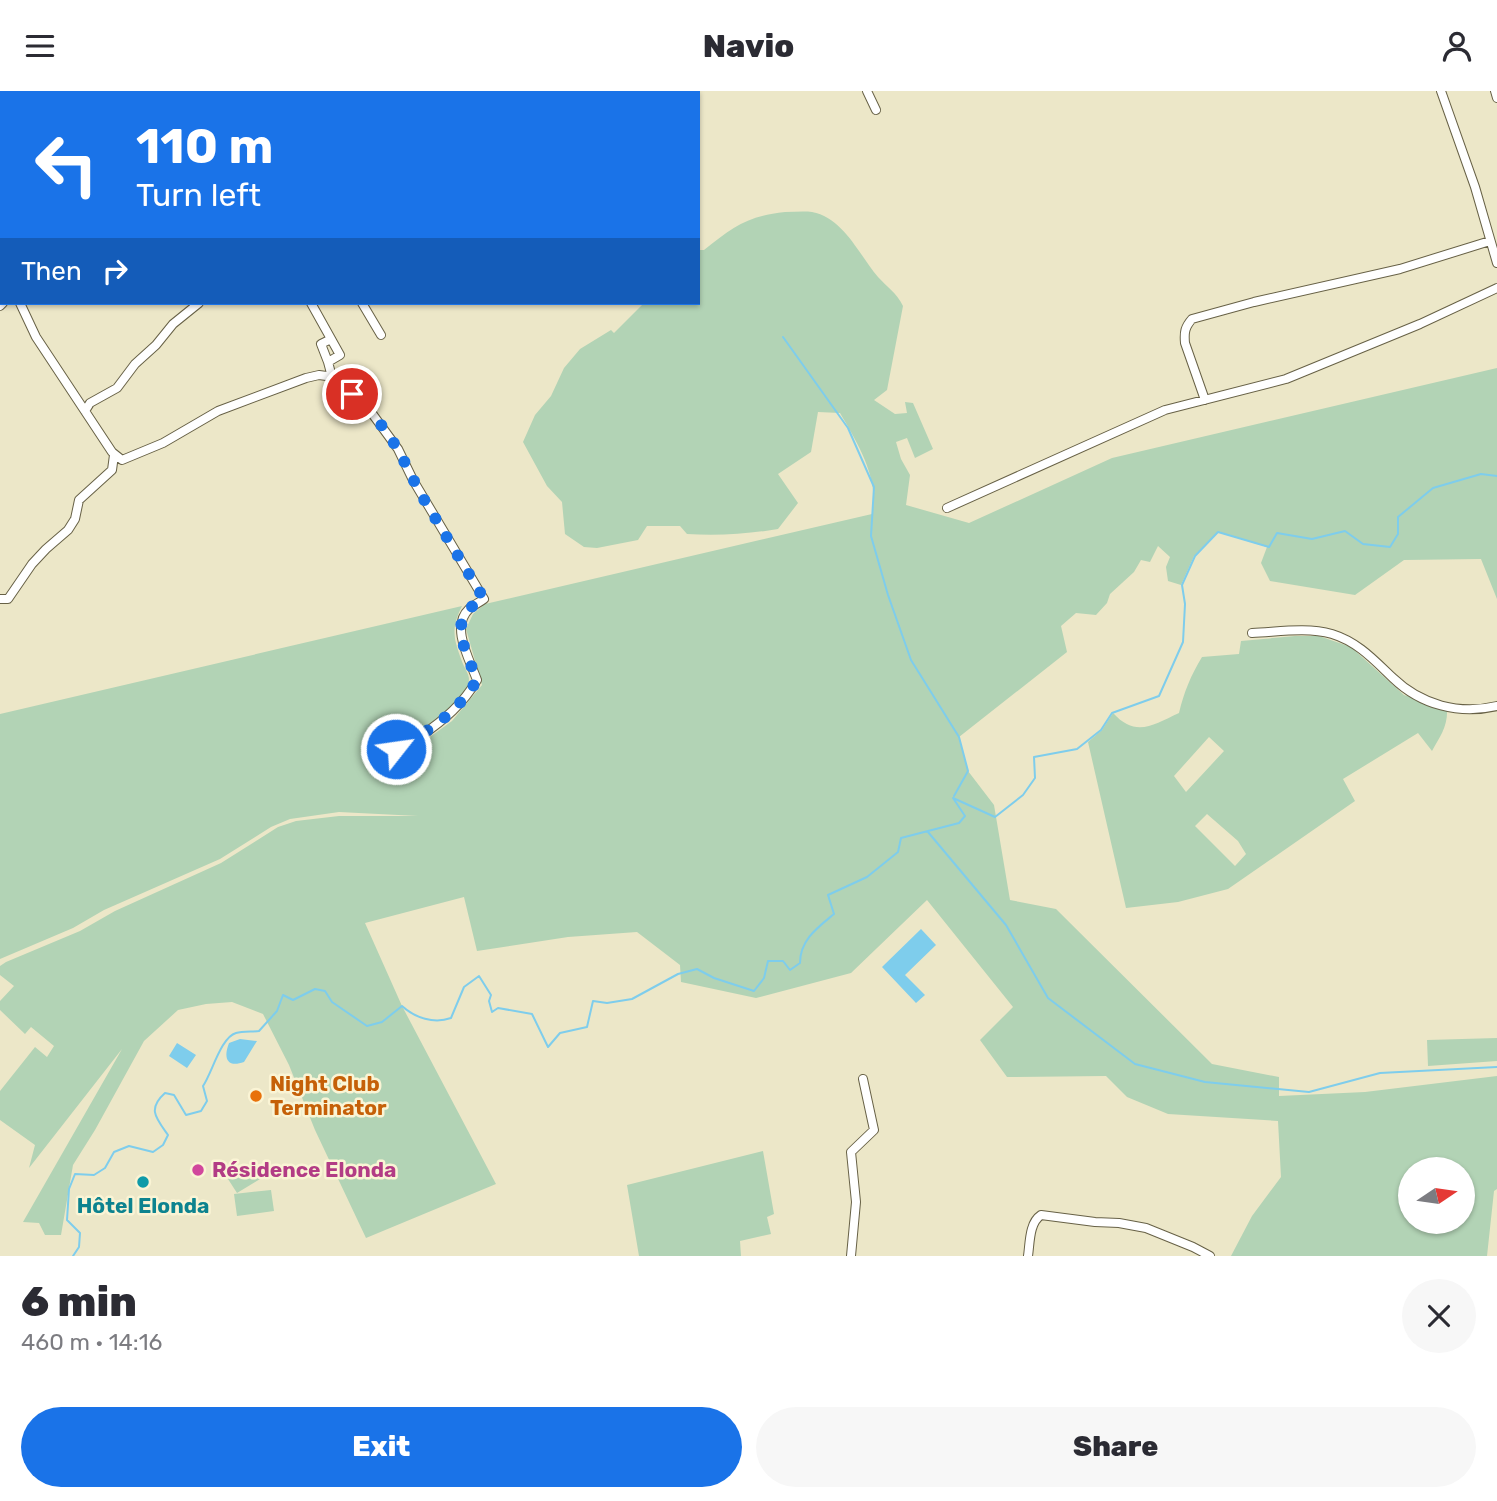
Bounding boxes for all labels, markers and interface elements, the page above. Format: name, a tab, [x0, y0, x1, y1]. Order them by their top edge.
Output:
icon: menu	[21, 27, 59, 65]
text: Navio	[703, 27, 794, 65]
icon: person	[1438, 27, 1476, 65]
text: 110 m	[136, 117, 273, 175]
icon: left	[21, 119, 112, 210]
text: Turn left	[136, 176, 261, 214]
icon: right	[96, 252, 134, 290]
text: Then	[21, 256, 82, 287]
pin	[322, 364, 382, 424]
icon: arrive	[333, 375, 371, 413]
position arrow	[359, 712, 433, 786]
place label: Night Club Terminator	[270, 1071, 387, 1120]
marker: Night Club Terminator	[248, 1088, 264, 1104]
place label: Résidence Elonda	[212, 1157, 396, 1182]
north arrow	[1398, 1157, 1475, 1234]
map controls	[1398, 1157, 1475, 1234]
marker: Résidence Elonda	[190, 1162, 206, 1178]
marker: Hôtel Elonda	[135, 1174, 151, 1190]
place label: Hôtel Elonda	[77, 1193, 209, 1218]
text: 6 min	[21, 1277, 137, 1327]
button: close	[1402, 1279, 1476, 1353]
text: 460 m · 14:16	[21, 1328, 162, 1356]
button: Exit	[21, 1407, 742, 1487]
button: Share	[756, 1407, 1476, 1487]

